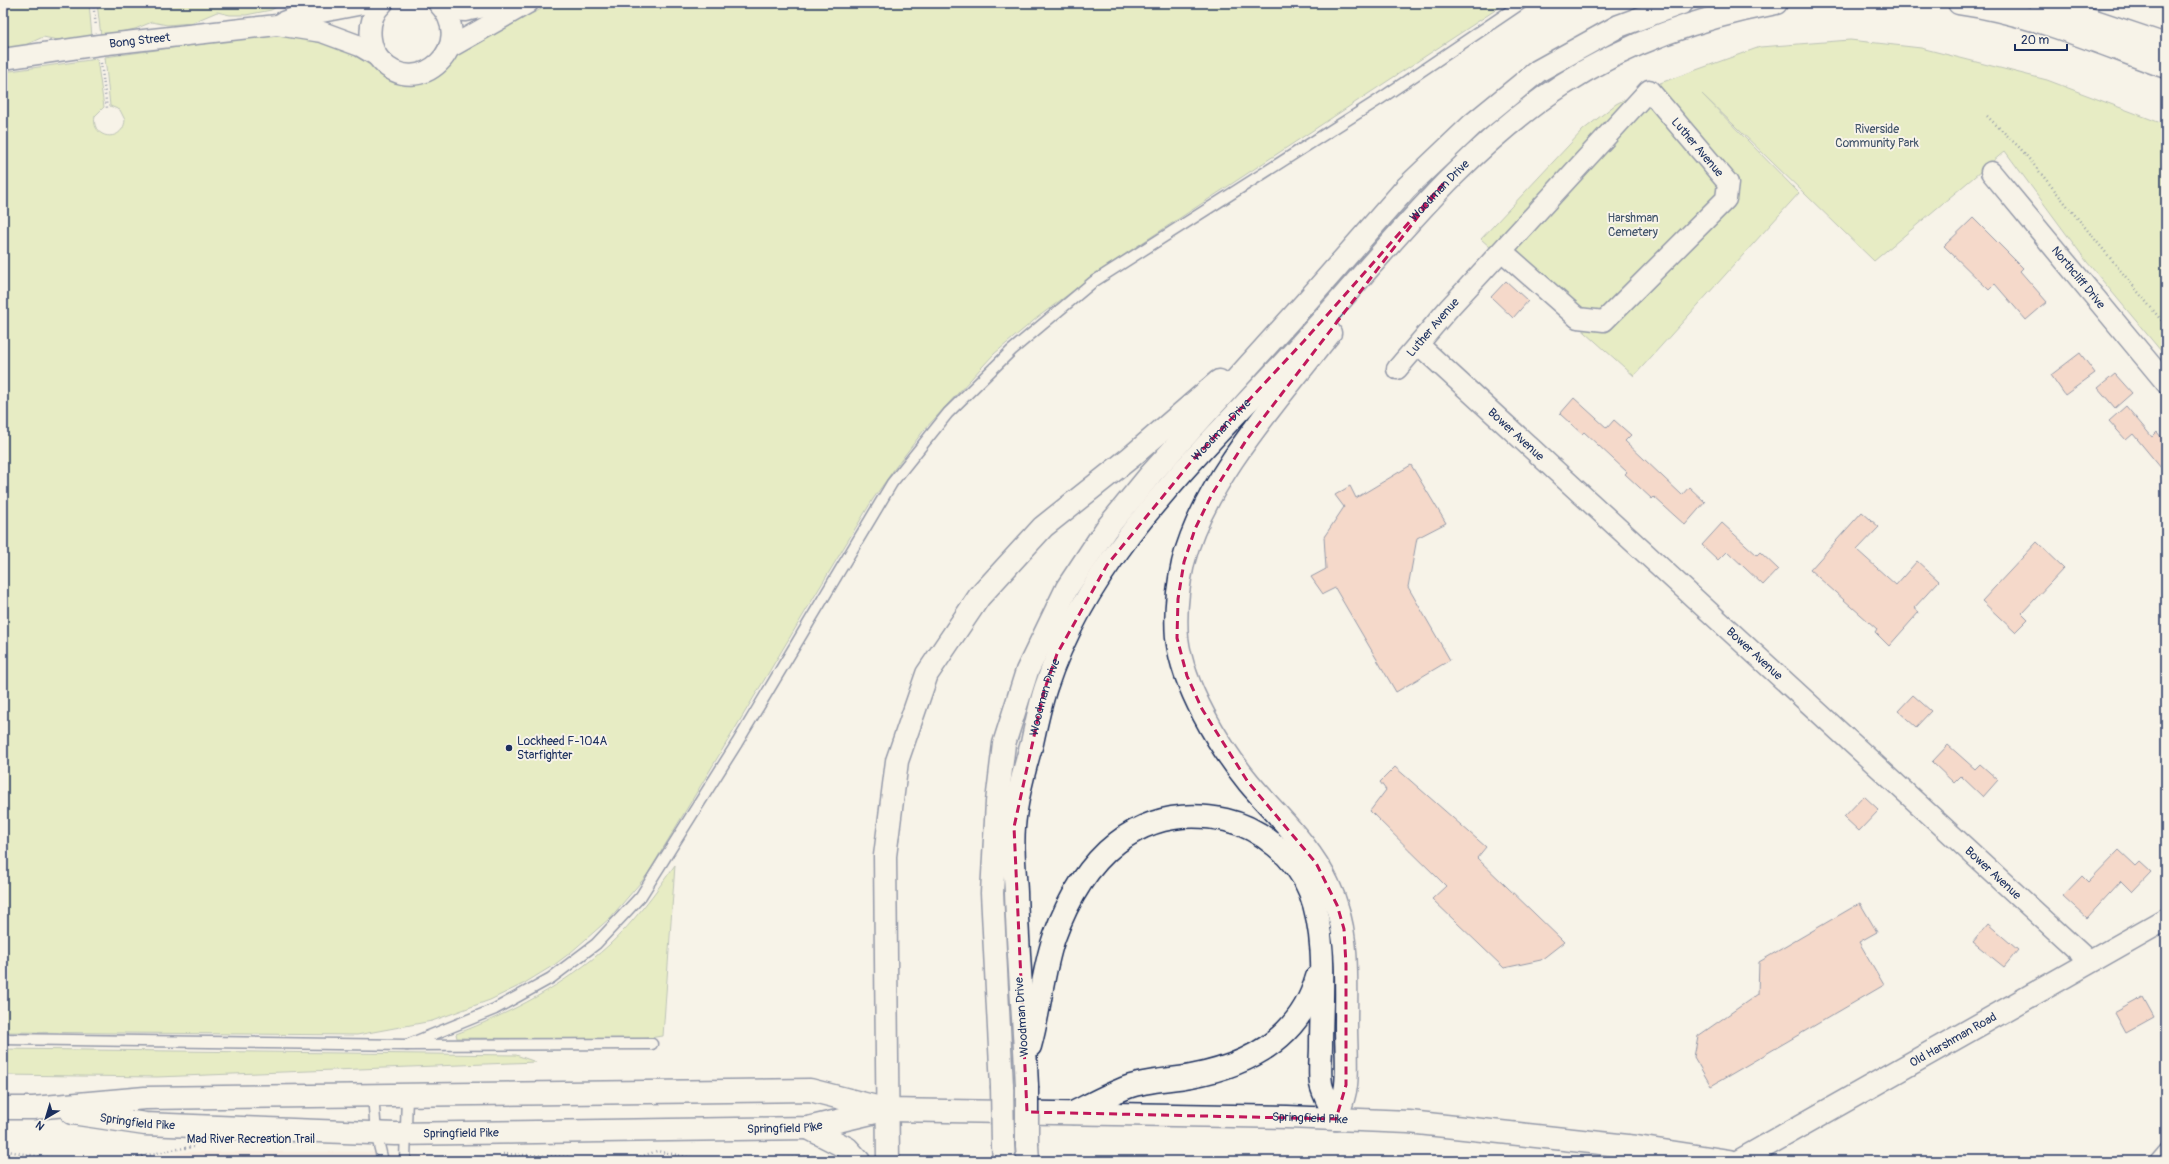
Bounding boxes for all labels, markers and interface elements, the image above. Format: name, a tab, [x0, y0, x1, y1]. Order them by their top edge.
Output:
scale bar	[2015, 26, 2067, 52]
street label: Bong Street	[109, 30, 171, 51]
text: 20 m	[2021, 33, 2050, 48]
street label: Luther Avenue	[1668, 114, 1727, 180]
park label: Riverside Community Park	[1835, 122, 1919, 151]
street label: Woodman Drive	[1406, 156, 1473, 224]
park label: Harshman Cemetery	[1607, 211, 1659, 240]
street label: Northcliff Drive	[2048, 243, 2109, 312]
street label: Luther Avenue	[1403, 294, 1462, 360]
street label: Woodman Drive	[1188, 395, 1254, 464]
street label: Bower Avenue	[1485, 405, 1547, 464]
street label: Bower Avenue	[1723, 624, 1786, 683]
street label: Woodman Drive	[1026, 656, 1063, 737]
place label: Lockheed F-104A Starfighter	[517, 734, 607, 763]
marker: Lockheed F-104A Starfighter	[504, 743, 514, 753]
street label: Bower Avenue	[1962, 843, 2024, 903]
street label: Woodman Drive	[1012, 977, 1032, 1057]
street label: Old Harshman Road	[1907, 1009, 1999, 1070]
north arrow	[26, 1098, 66, 1138]
street label: Springfield Pike	[1272, 1109, 1348, 1127]
street label: Springfield Pike	[99, 1110, 175, 1133]
street label: Springfield Pike	[747, 1117, 824, 1136]
text: N	[33, 1118, 47, 1133]
street label: Springfield Pike	[423, 1125, 499, 1141]
street label: Mad River Recreation Trail	[187, 1132, 315, 1147]

